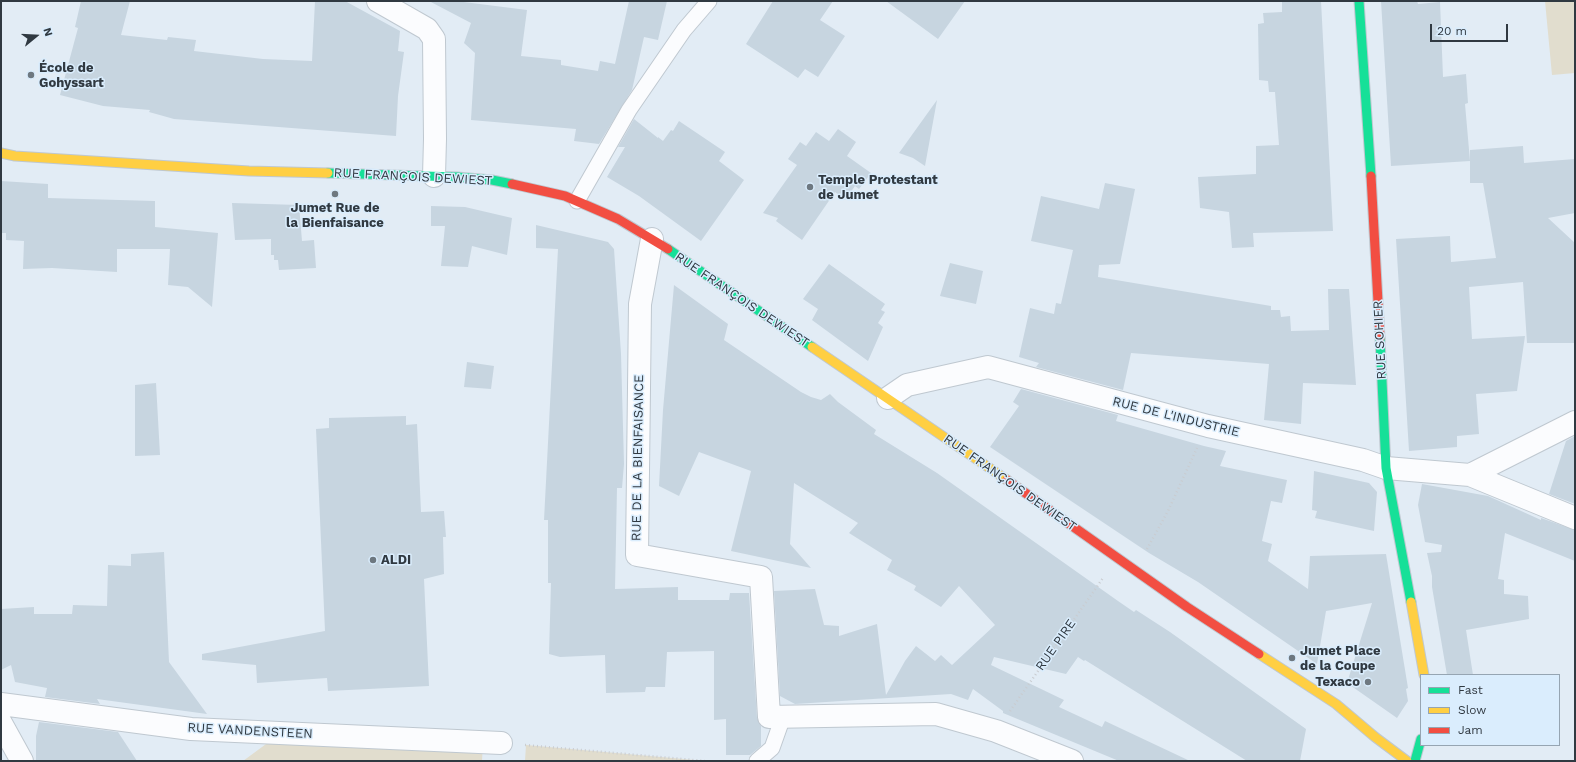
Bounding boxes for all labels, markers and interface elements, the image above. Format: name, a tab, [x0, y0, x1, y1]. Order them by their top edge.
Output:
north arrow	[16, 16, 56, 56]
scale bar	[1432, 16, 1510, 42]
text: 20 m	[1437, 24, 1467, 38]
text: N	[40, 26, 55, 38]
place label: École de Gohyssart	[39, 60, 104, 91]
marker: École de Gohyssart	[26, 70, 36, 80]
street label: RUE FRANÇOIS DEWIEST	[333, 165, 493, 189]
place label: Temple Protestant de Jumet	[818, 172, 938, 203]
marker: Temple Protestant de Jumet	[805, 182, 815, 192]
marker: Jumet Rue de la Bienfaisance	[330, 189, 340, 199]
place label: Jumet Rue de la Bienfaisance	[286, 200, 384, 231]
street label: RUE FRANÇOIS DEWIEST	[672, 249, 812, 351]
street label: RUE SOHIER	[1370, 300, 1390, 380]
street label: RUE DE LA BIENFAISANCE	[629, 375, 647, 541]
street label: RUE DE L'INDUSTRIE	[1111, 394, 1241, 440]
street label: RUE FRANÇOIS DEWIEST	[941, 431, 1079, 535]
place label: ALDI	[381, 552, 411, 568]
marker: ALDI	[368, 555, 378, 565]
street label: RUE PIRE	[1033, 616, 1079, 674]
place label: Jumet Place de la Coupe	[1300, 643, 1381, 674]
marker: Jumet Place de la Coupe	[1287, 653, 1297, 663]
place label: Texaco	[1315, 674, 1360, 690]
legend	[1420, 674, 1560, 746]
marker: Texaco	[1363, 677, 1373, 687]
text: Fast	[1458, 683, 1483, 697]
text: Slow	[1458, 703, 1486, 717]
street label: RUE VANDENSTEEN	[187, 720, 313, 742]
text: Jam	[1458, 723, 1483, 737]

